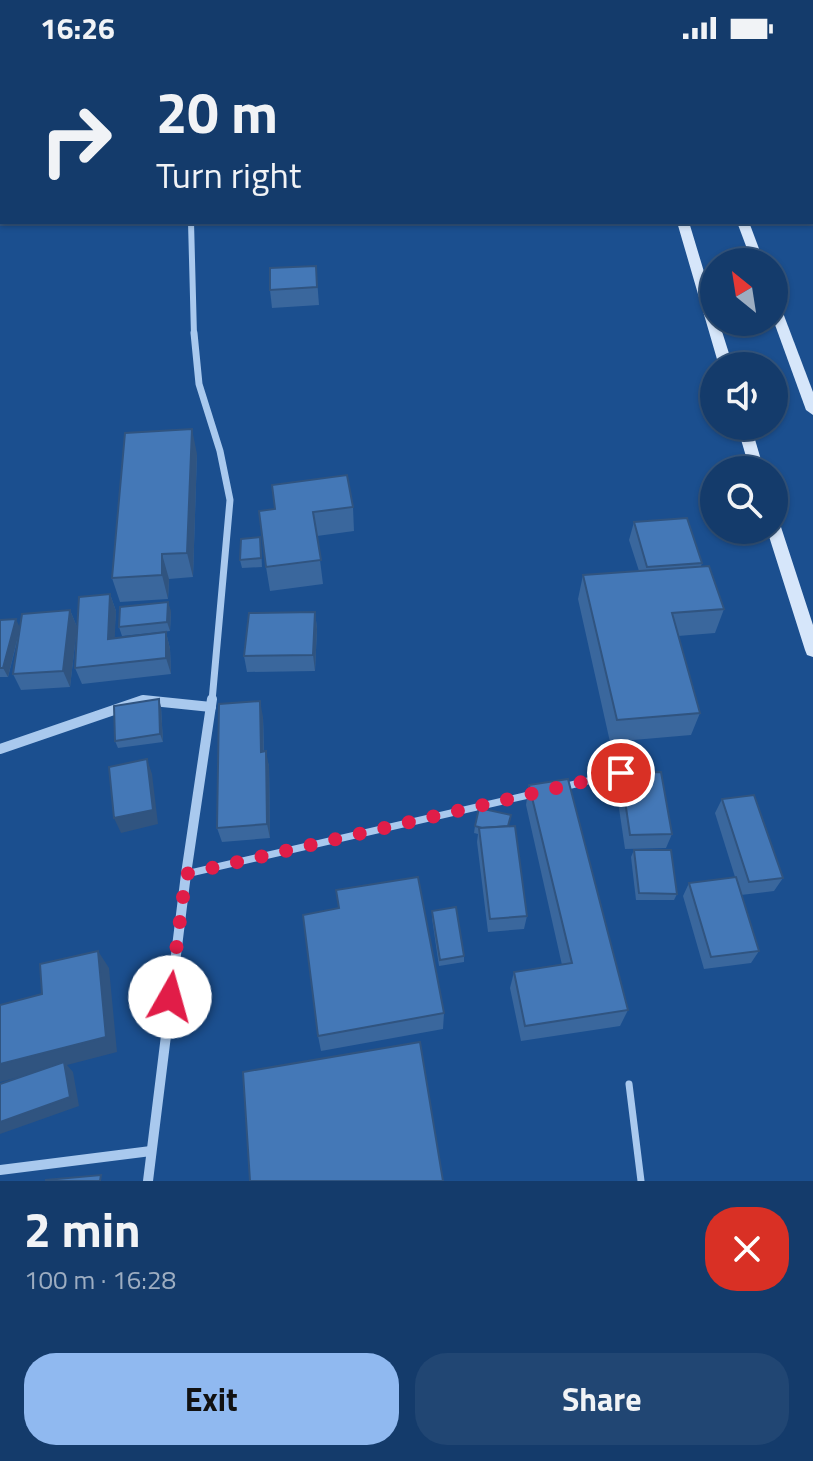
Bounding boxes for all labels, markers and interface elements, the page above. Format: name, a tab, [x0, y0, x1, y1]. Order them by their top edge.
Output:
text: 16:26	[40, 5, 115, 51]
text: 20 m	[156, 70, 278, 155]
icon: right	[24, 88, 128, 192]
text: Turn right	[156, 147, 301, 202]
north arrow	[700, 248, 788, 336]
map controls	[700, 248, 788, 544]
button: sound	[700, 352, 788, 440]
button: search	[700, 456, 788, 544]
pin	[587, 739, 655, 807]
icon: arrive	[599, 751, 643, 795]
position arrow	[128, 955, 212, 1039]
text: 2 min	[24, 1193, 141, 1266]
button: close	[705, 1207, 789, 1291]
text: 100 m · 16:28	[24, 1260, 176, 1299]
button: Exit	[24, 1353, 399, 1445]
button: Share	[415, 1353, 789, 1445]

